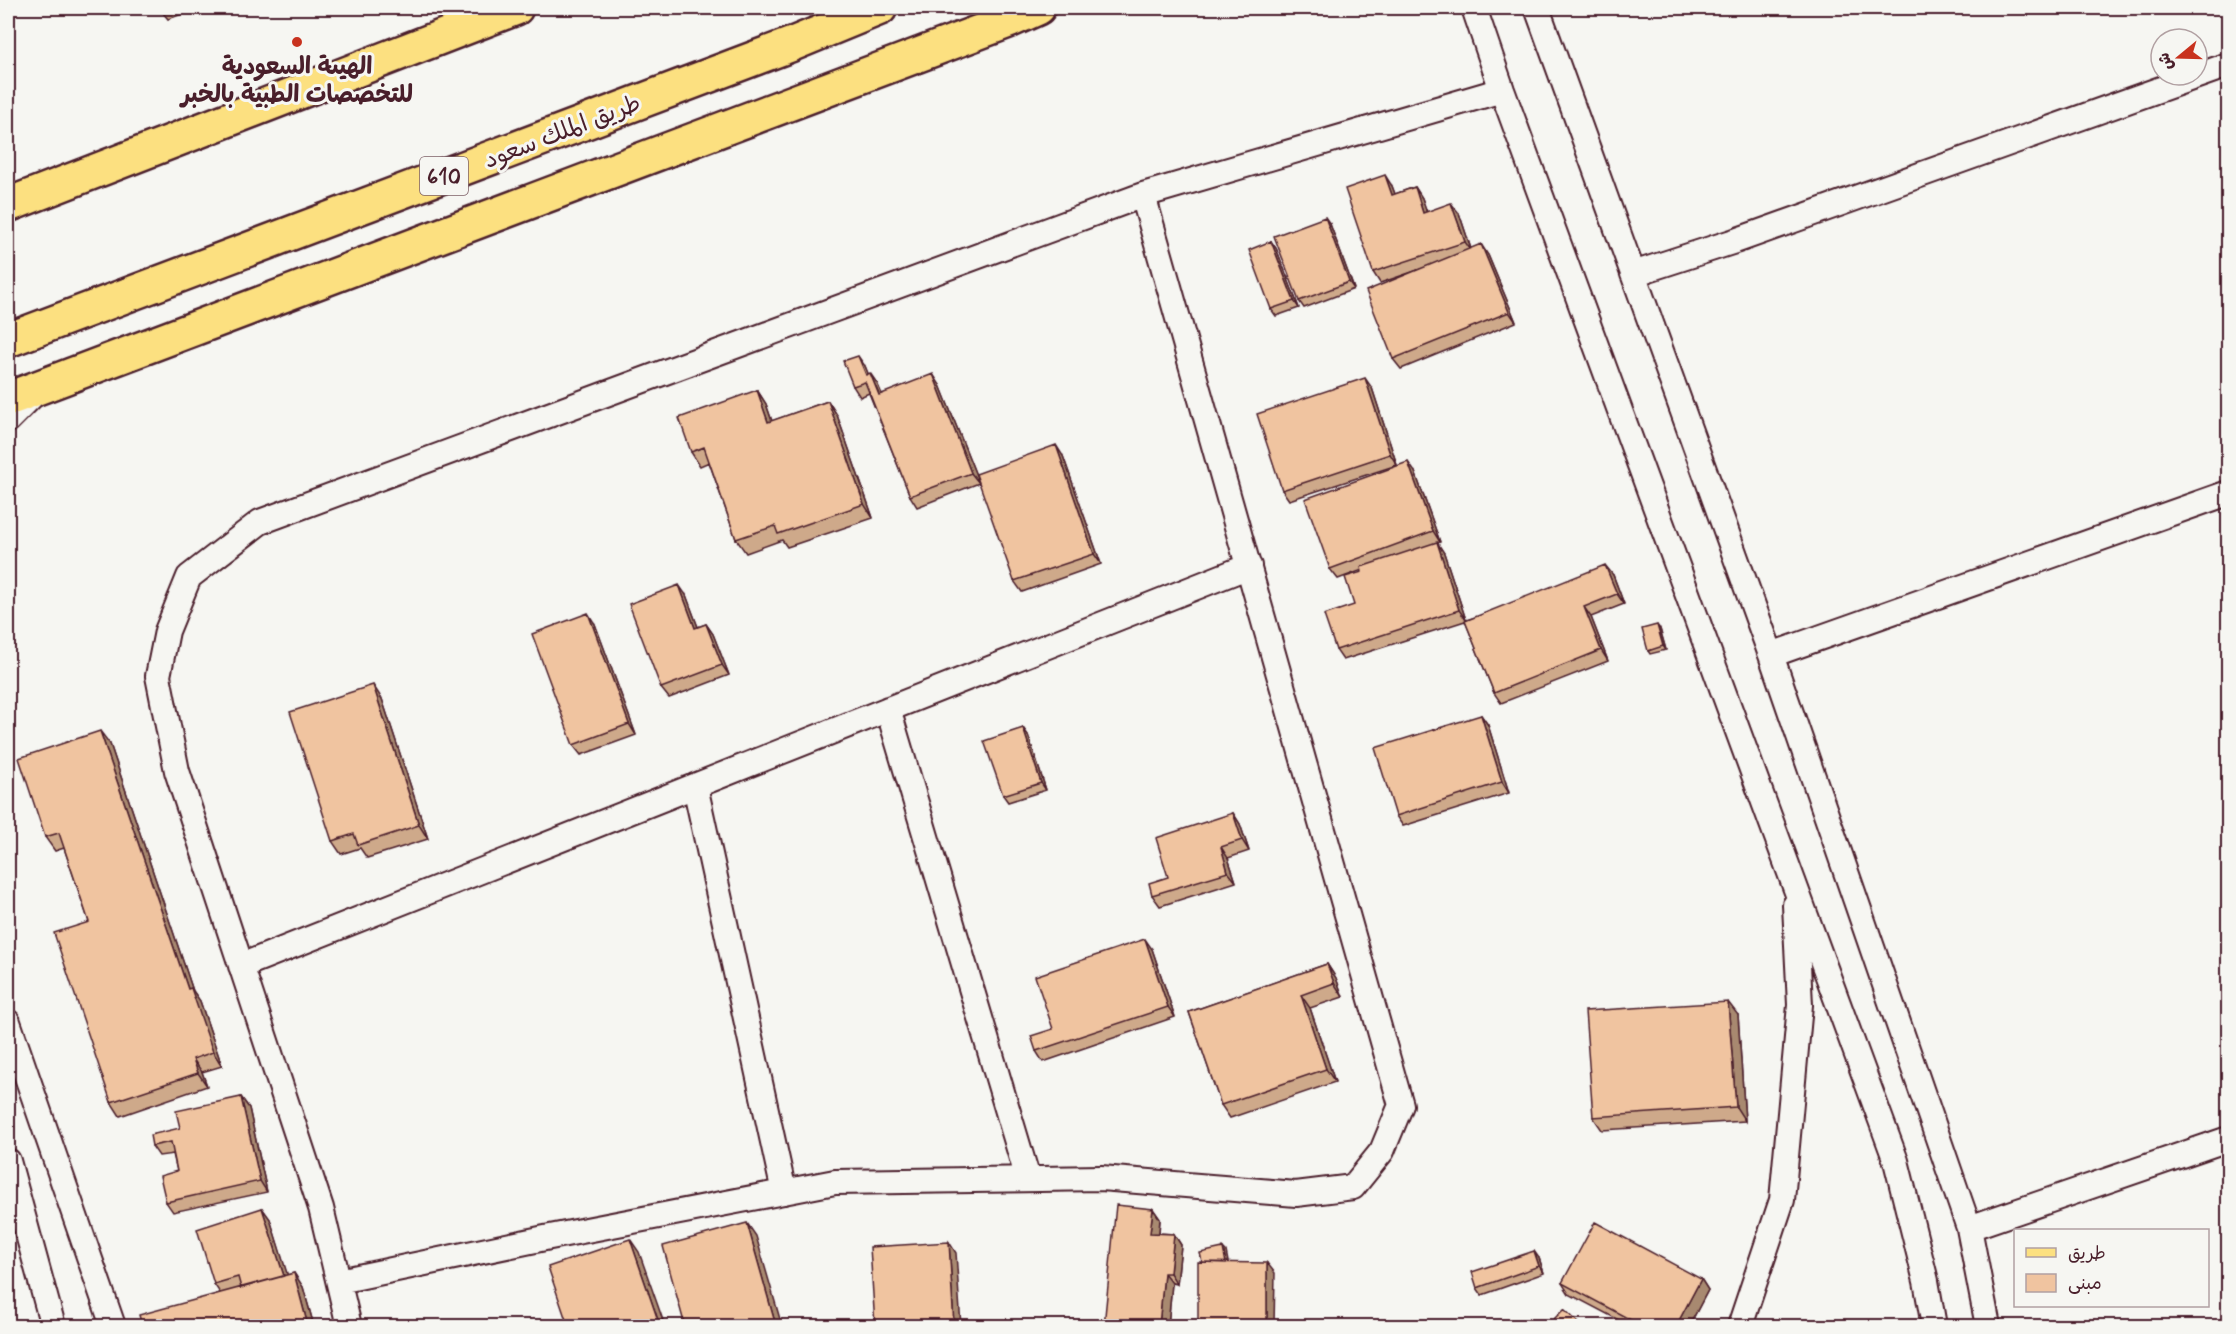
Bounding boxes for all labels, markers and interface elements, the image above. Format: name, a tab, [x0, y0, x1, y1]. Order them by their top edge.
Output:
north arrow	[2149, 27, 2209, 87]
marker: الهيىة السعودية للتخصصات الطبية بالخبر	[290, 35, 304, 49]
text: ش	[2153, 50, 2179, 73]
place label: الهيىة السعودية للتخصصات الطبية بالخبر	[179, 52, 413, 111]
street label: طريق الملك سعود	[480, 88, 646, 177]
road number: 610	[420, 157, 468, 195]
legend	[2014, 1229, 2209, 1307]
text: طريق	[2068, 1242, 2106, 1266]
text: مبنى	[2068, 1272, 2102, 1296]

